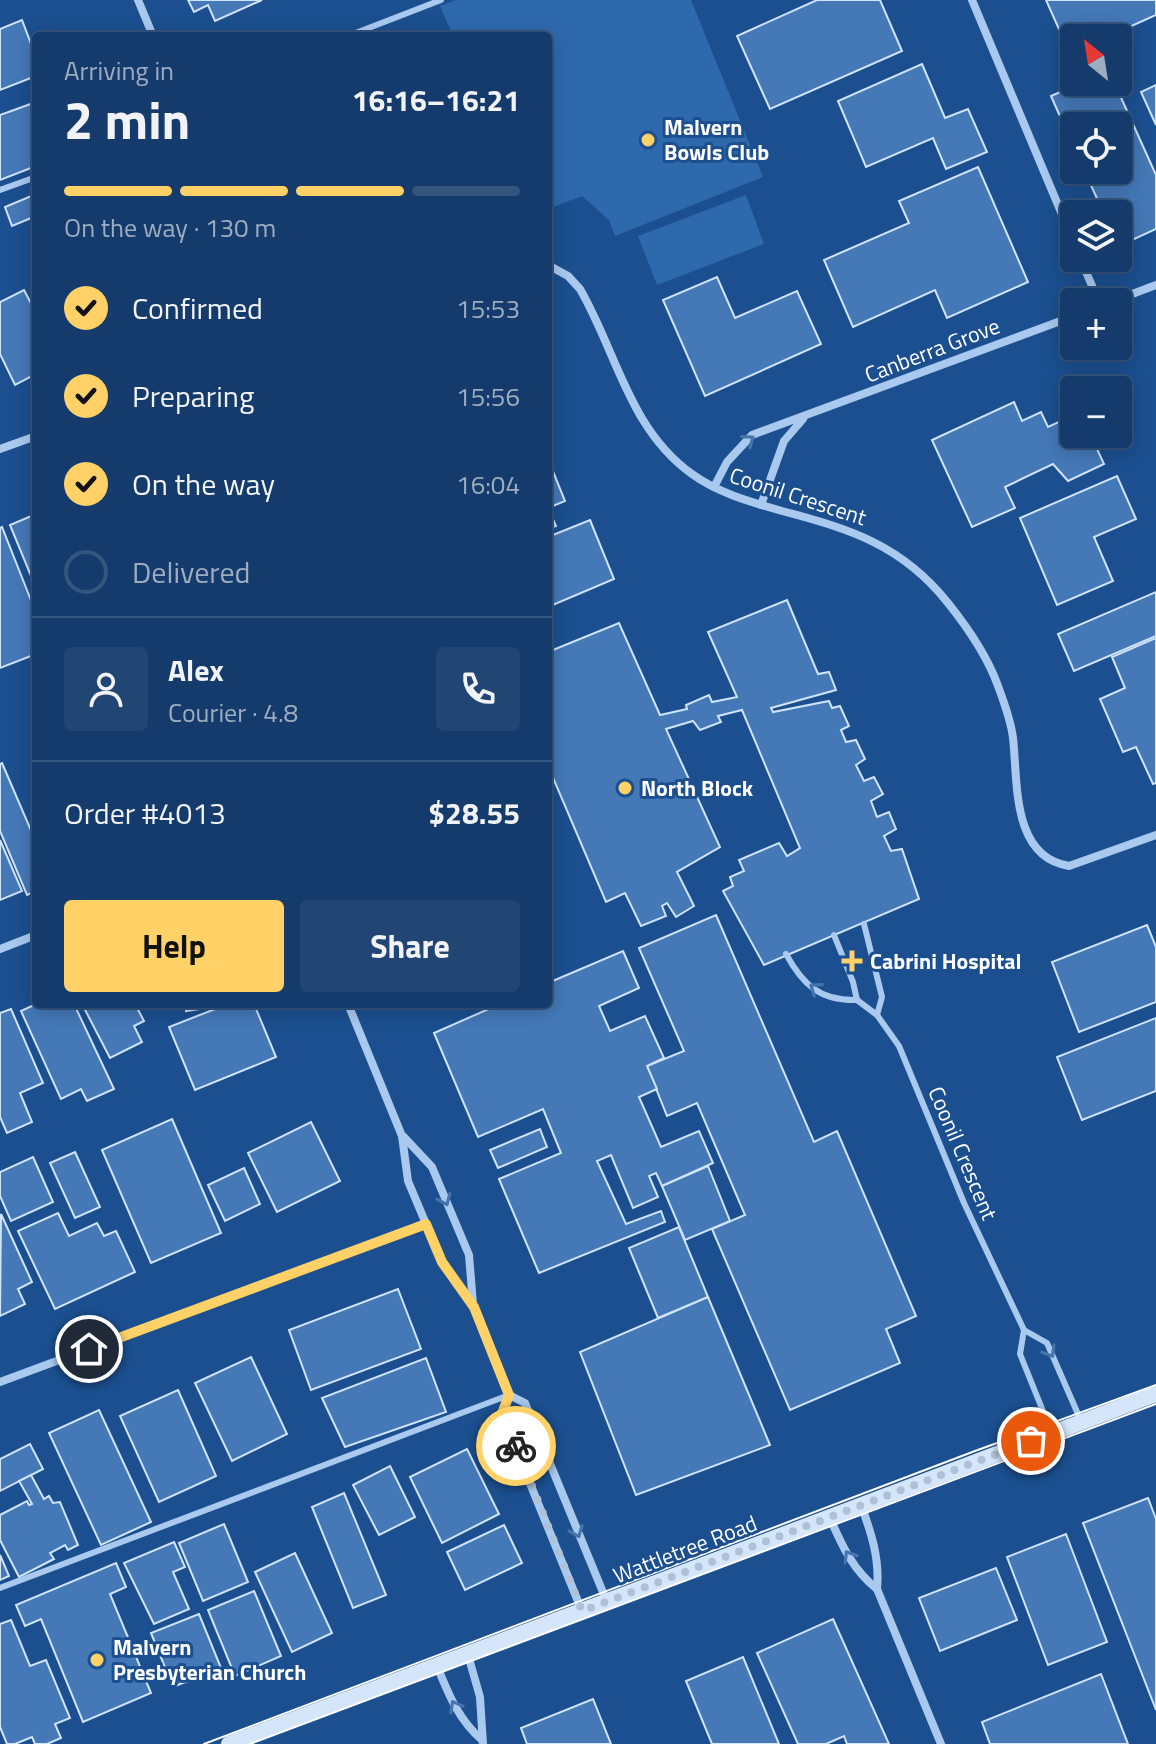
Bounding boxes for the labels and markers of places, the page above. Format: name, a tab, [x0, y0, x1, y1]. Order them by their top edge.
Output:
place label: Malvern Bowls Club	[664, 110, 769, 169]
marker: Malvern Bowls Club	[639, 131, 657, 149]
place label: North Block	[641, 771, 754, 805]
marker: North Block	[616, 779, 634, 797]
place label: Cabrini Hospital	[870, 944, 1021, 978]
marker: Cabrini Hospital	[841, 950, 863, 972]
pin	[55, 1315, 123, 1383]
pin	[997, 1407, 1065, 1475]
place label: Malvern Presbyterian Church	[113, 1630, 306, 1689]
marker: Malvern Presbyterian Church	[88, 1651, 106, 1669]

